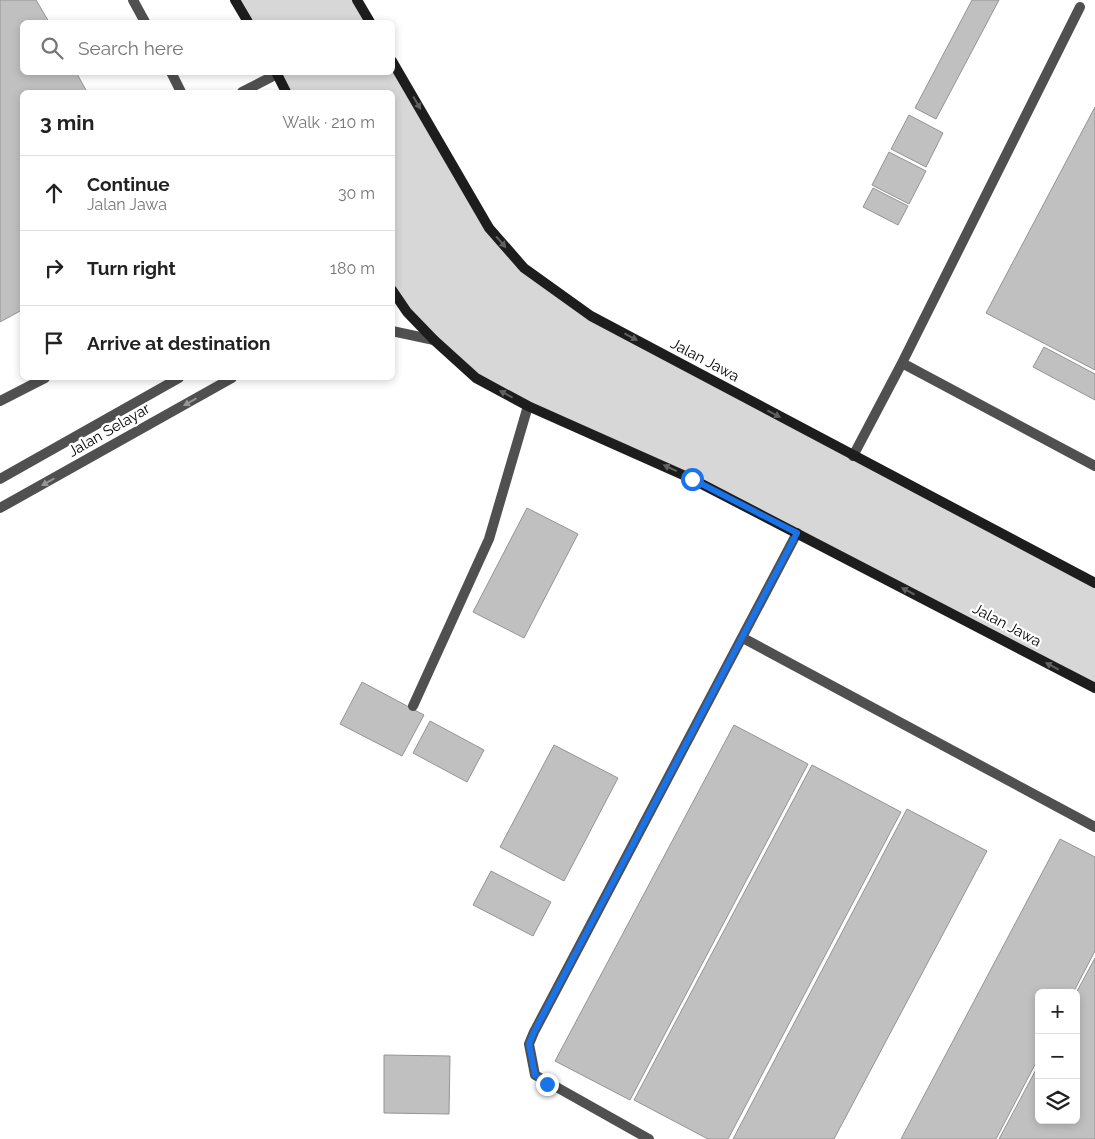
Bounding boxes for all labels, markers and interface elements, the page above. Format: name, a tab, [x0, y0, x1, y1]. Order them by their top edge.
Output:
search box	[20, 20, 395, 75]
icon: search	[38, 34, 66, 62]
text: Search here	[78, 37, 184, 59]
one-way arrow	[413, 96, 421, 111]
text: 3 min	[40, 110, 94, 135]
text: Walk · 210 m	[283, 113, 375, 132]
text: Continue	[87, 173, 170, 195]
icon: ahead	[40, 179, 68, 207]
text: 30 m	[338, 184, 375, 203]
text: Jalan Jawa	[87, 195, 167, 214]
one-way arrow	[495, 236, 506, 248]
icon: right	[40, 254, 68, 282]
text: Turn right	[87, 257, 176, 279]
text: 180 m	[330, 259, 375, 278]
icon: arrive	[40, 329, 68, 357]
text: Arrive at destination	[87, 332, 271, 354]
one-way arrow	[624, 333, 639, 341]
street label: Jalan Jawa	[668, 334, 742, 386]
one-way arrow	[499, 390, 513, 398]
one-way arrow	[183, 397, 196, 406]
street label: Jalan Selayar	[65, 399, 154, 461]
one-way arrow	[767, 410, 782, 418]
one-way arrow	[663, 464, 677, 472]
route start	[681, 468, 704, 491]
one-way arrow	[42, 477, 55, 486]
one-way arrow	[901, 586, 915, 595]
street label: Jalan Jawa	[970, 599, 1044, 651]
one-way arrow	[1045, 662, 1059, 670]
map controls	[1035, 989, 1080, 1124]
button: +	[1035, 989, 1080, 1034]
button: −	[1035, 1034, 1080, 1079]
route end	[536, 1073, 559, 1096]
button: layers	[1035, 1079, 1080, 1124]

